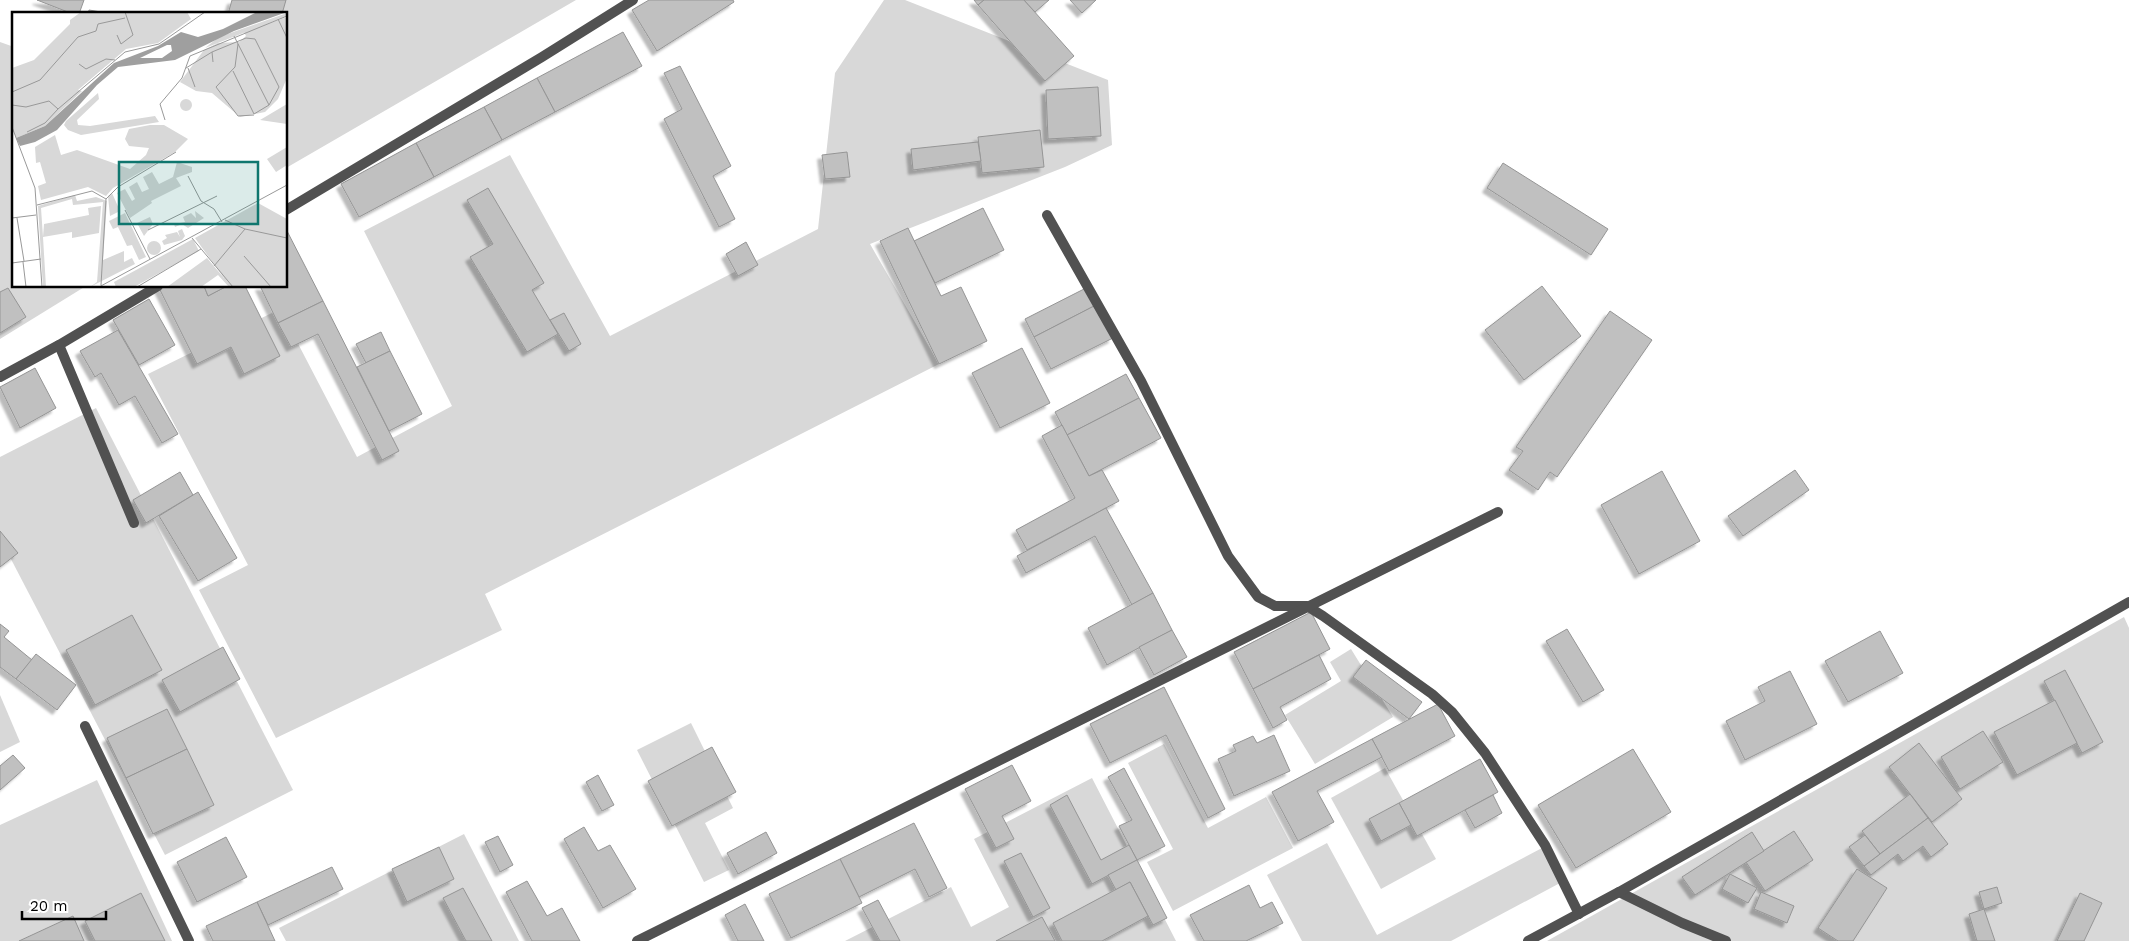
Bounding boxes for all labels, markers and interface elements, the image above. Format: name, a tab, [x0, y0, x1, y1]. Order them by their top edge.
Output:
inset map	[12, 12, 288, 288]
scale bar	[22, 888, 106, 920]
text: 20 m	[30, 897, 68, 915]

